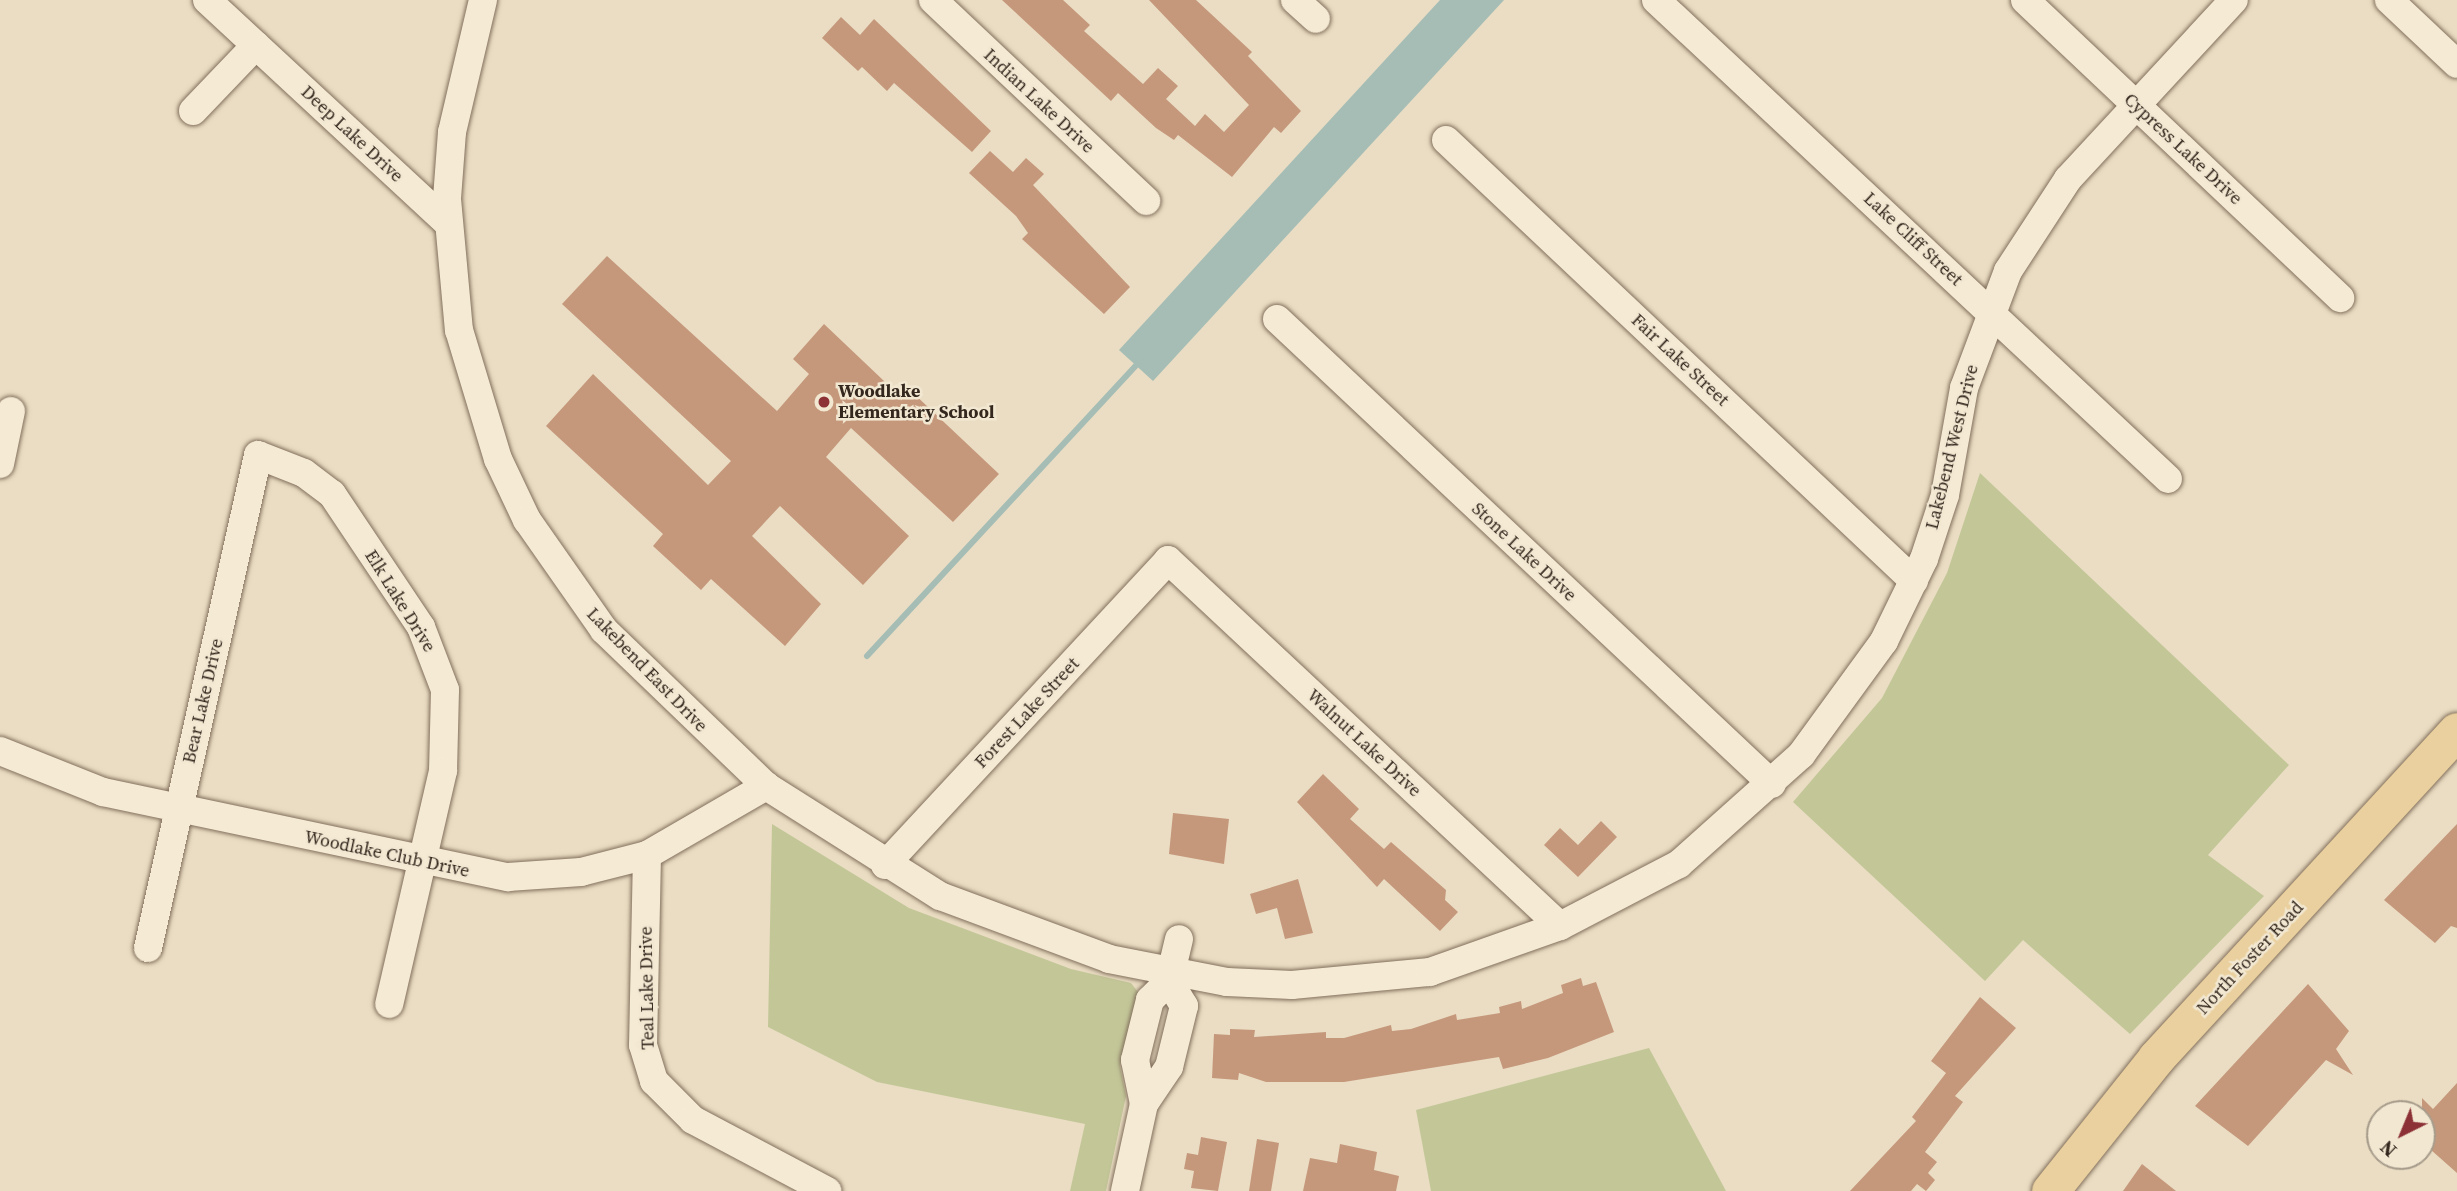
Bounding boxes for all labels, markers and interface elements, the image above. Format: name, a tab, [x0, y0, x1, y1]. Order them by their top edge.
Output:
street label: Indian Lake Drive	[979, 44, 1099, 158]
street label: Deep Lake Drive	[296, 81, 408, 187]
street label: Cypress Lake Drive	[2119, 89, 2247, 209]
street label: Lake Cliff Street	[1859, 188, 1967, 290]
street label: Fair Lake Street	[1627, 309, 1733, 411]
street label: Lakebend West Drive	[1921, 362, 1983, 532]
place label: Woodlake Elementary School	[838, 381, 995, 424]
marker: Woodlake Elementary School	[816, 394, 832, 410]
street label: Stone Lake Drive	[1467, 498, 1581, 606]
street label: Elk Lake Drive	[360, 546, 440, 656]
street label: Lakebend East Drive	[582, 603, 712, 737]
street label: Bear Lake Drive	[178, 637, 228, 765]
street label: Forest Lake Street	[970, 653, 1084, 773]
street label: Walnut Lake Drive	[1302, 685, 1426, 801]
street label: Woodlake Club Drive	[302, 826, 472, 882]
street label: North Foster Road	[2192, 897, 2308, 1019]
street label: Teal Lake Drive	[635, 926, 659, 1050]
north arrow	[2366, 1100, 2436, 1170]
text: N	[2374, 1135, 2402, 1163]

